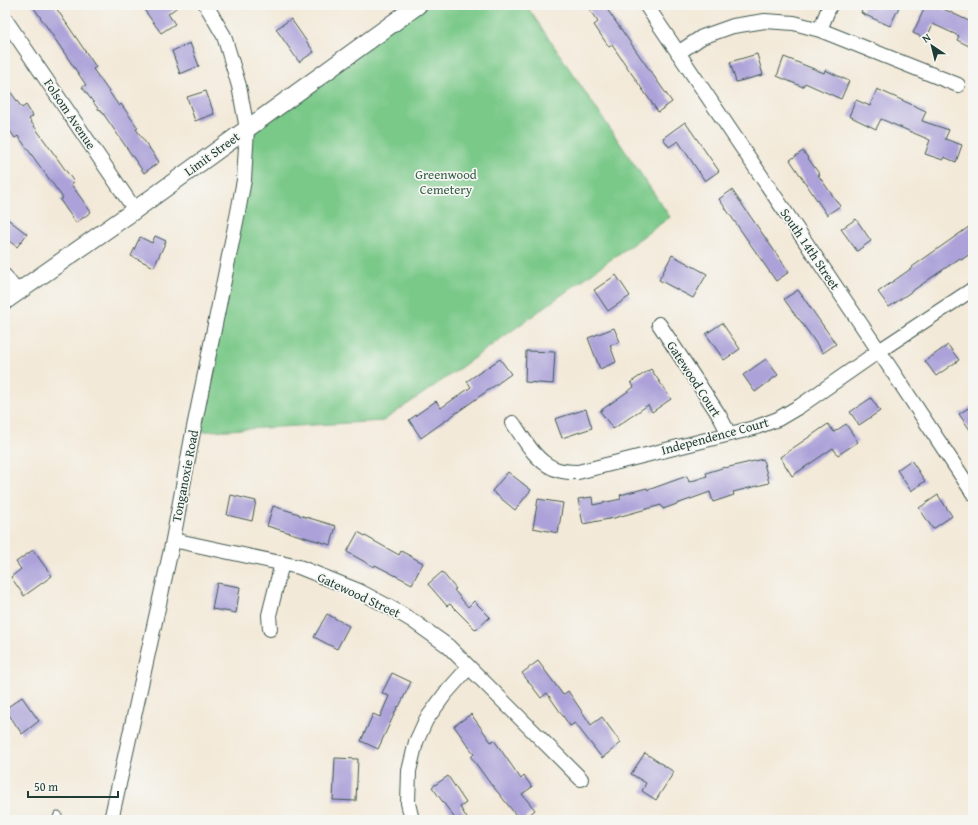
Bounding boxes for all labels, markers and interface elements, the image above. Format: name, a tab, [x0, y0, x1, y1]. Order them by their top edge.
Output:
north arrow	[912, 26, 952, 66]
text: N	[919, 29, 934, 46]
street label: Folsom Avenue	[39, 75, 101, 153]
street label: Limit Street	[180, 127, 244, 181]
park label: Greenwood Cemetery	[415, 165, 477, 199]
street label: South 14th Street	[776, 204, 845, 294]
street label: Gatewood Court	[662, 337, 726, 421]
street label: Independence Court	[659, 412, 771, 459]
street label: Tonganoxie Road	[167, 428, 203, 524]
street label: Gatewood Street	[314, 567, 404, 623]
scale bar	[28, 773, 118, 799]
text: 50 m	[34, 778, 58, 795]

